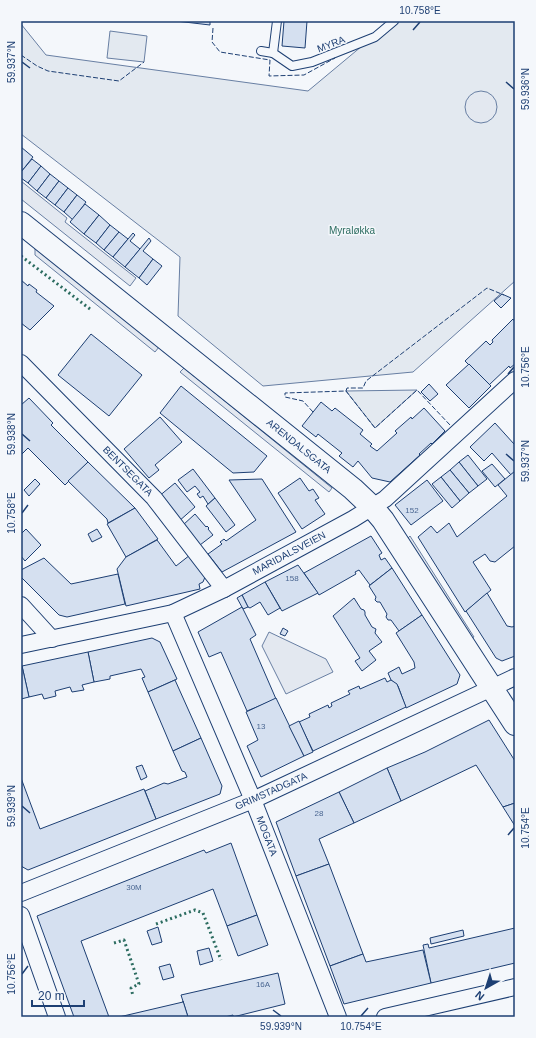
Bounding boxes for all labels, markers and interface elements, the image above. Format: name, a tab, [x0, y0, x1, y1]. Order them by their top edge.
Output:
text: 10.758°E	[399, 5, 441, 16]
street label: MYRA	[316, 34, 347, 54]
text: 59.937°N	[6, 41, 17, 83]
text: 59.936°N	[520, 68, 531, 110]
park label: Myraløkka	[329, 225, 375, 236]
text: 10.756°E	[520, 346, 531, 388]
text: 59.938°N	[6, 413, 17, 455]
street label: ARENDALSGATA	[265, 417, 334, 476]
text: 59.937°N	[520, 440, 531, 482]
street label: BENTSEGATA	[101, 444, 155, 498]
text: 10.758°E	[6, 492, 17, 534]
house number: 152	[405, 506, 419, 515]
street label: MARIDALSVEIEN	[251, 529, 327, 577]
house number: 158	[285, 574, 299, 583]
house number: 13	[257, 722, 266, 731]
street label: GRIMSTADGATA	[233, 770, 309, 812]
text: 59.939°N	[6, 785, 17, 827]
text: 10.754°E	[520, 807, 531, 849]
house number: 28	[315, 809, 324, 818]
street label: MOGATA	[254, 814, 280, 858]
house number: 30M	[126, 883, 142, 892]
text: 10.756°E	[6, 953, 17, 995]
north arrow	[466, 968, 506, 1008]
house number: 16A	[256, 980, 271, 989]
scale bar	[32, 982, 84, 1008]
text: 20 m	[38, 989, 65, 1003]
text: N	[473, 989, 487, 1003]
text: 59.939°N	[260, 1021, 302, 1032]
text: 10.754°E	[340, 1021, 382, 1032]

